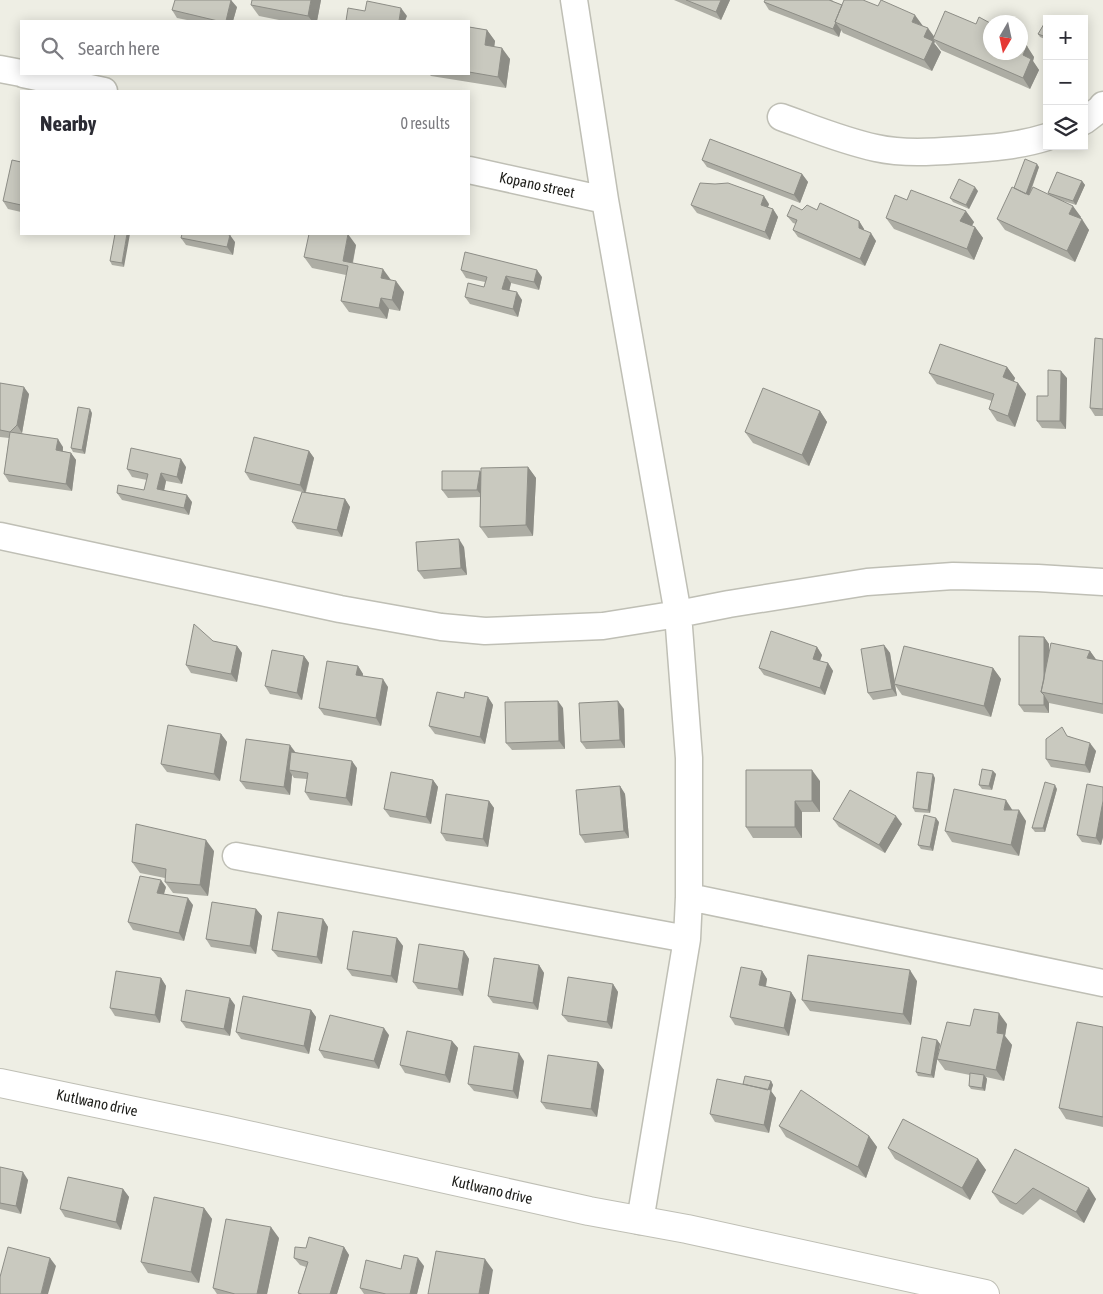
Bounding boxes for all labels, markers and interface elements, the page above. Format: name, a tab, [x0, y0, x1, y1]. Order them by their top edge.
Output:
north arrow	[983, 15, 1028, 60]
map controls	[1043, 15, 1088, 150]
button: +	[1043, 15, 1088, 60]
search box	[20, 20, 470, 75]
icon: search	[38, 34, 66, 62]
text: Search here	[78, 37, 160, 59]
button: −	[1043, 60, 1088, 105]
button: layers	[1043, 105, 1088, 150]
text: Nearby	[40, 111, 96, 135]
text: 0 results	[400, 114, 450, 132]
street label: Kopano street	[498, 168, 576, 201]
street label: Kutlwano drive	[55, 1086, 139, 1119]
street label: Kutlwano drive	[450, 1172, 534, 1207]

